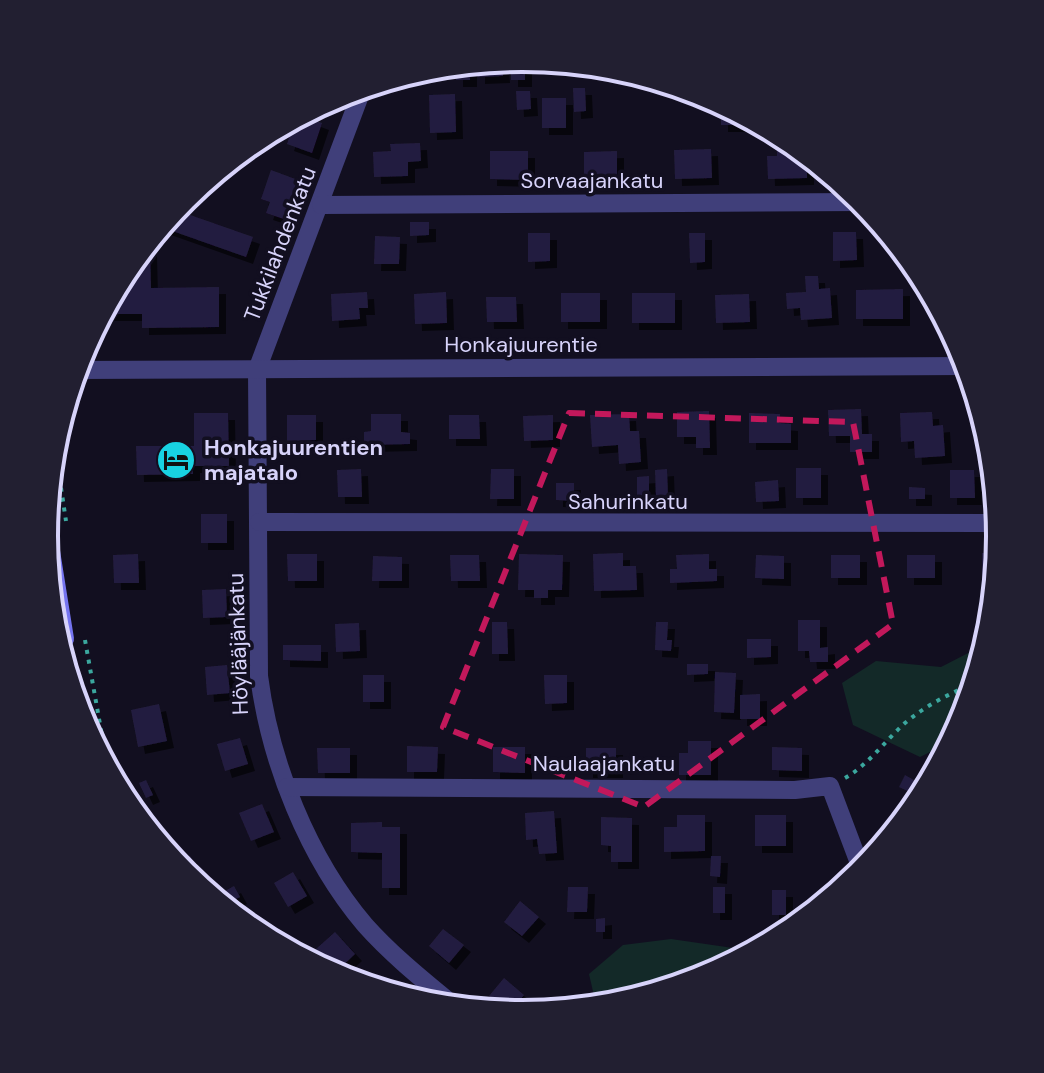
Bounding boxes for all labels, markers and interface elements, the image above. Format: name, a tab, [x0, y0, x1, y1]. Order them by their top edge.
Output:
street label: Tukkilahdenkatu	[237, 162, 323, 326]
street label: Sorvaajankatu	[521, 166, 663, 195]
street label: Honkajuurentie	[444, 330, 598, 359]
place label: Honkajuurentien majatalo	[204, 433, 383, 487]
hotel icon: Honkajuurentien majatalo	[155, 439, 197, 481]
street label: Sahurinkatu	[568, 487, 688, 516]
street label: Höylääjänkatu	[221, 573, 255, 715]
street label: Naulaajankatu	[533, 749, 675, 778]

